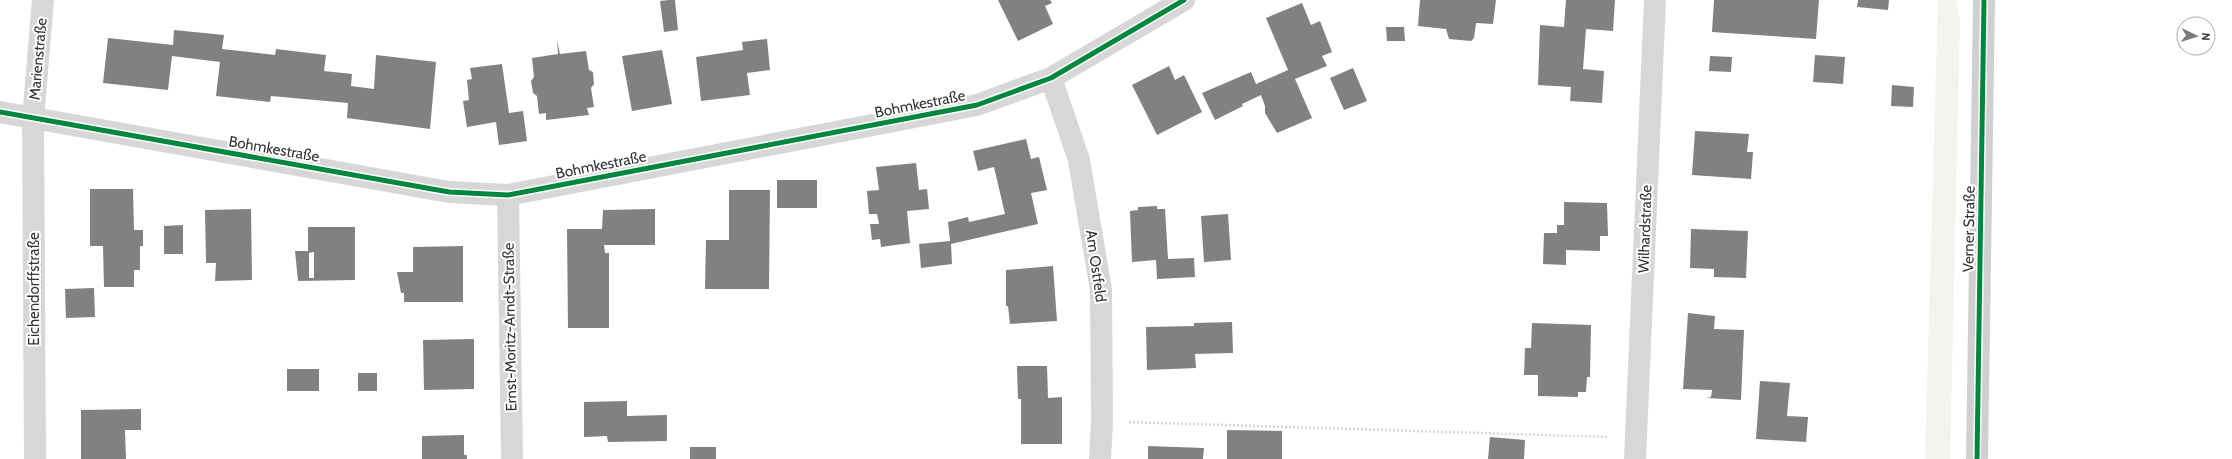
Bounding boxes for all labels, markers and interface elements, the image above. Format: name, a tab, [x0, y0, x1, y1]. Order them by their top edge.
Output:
north arrow	[2176, 16, 2216, 56]
street label: Marienstraße	[25, 17, 51, 101]
text: N	[2199, 32, 2213, 41]
street label: Bohmkestraße	[873, 86, 967, 122]
street label: Bohmkestraße	[227, 132, 321, 166]
street label: Bohmkestraße	[554, 147, 648, 183]
street label: Wilhardstraße	[1634, 184, 1656, 273]
street label: Verner Straße	[1959, 185, 1979, 272]
street label: Am Ostfeld	[1082, 229, 1110, 303]
street label: Eichendorffstraße	[25, 232, 43, 346]
street label: Ernst-Moritz-Arndt-Straße	[500, 242, 520, 412]

